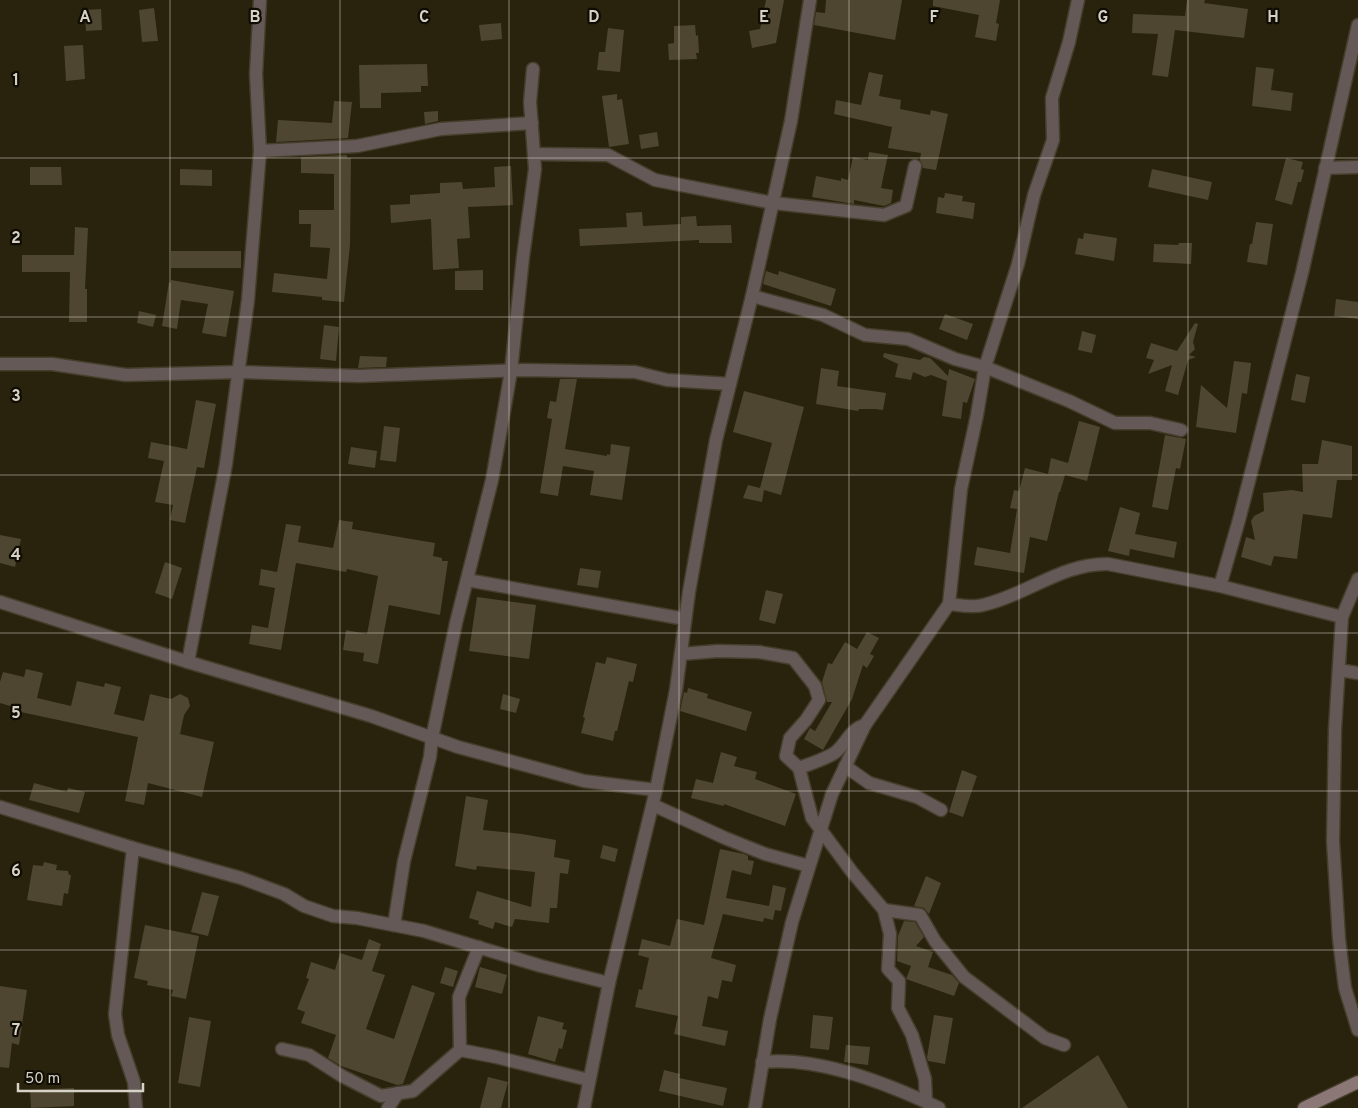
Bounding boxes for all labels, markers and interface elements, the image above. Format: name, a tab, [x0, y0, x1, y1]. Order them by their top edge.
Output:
text: A	[79, 8, 91, 28]
text: B	[249, 8, 261, 28]
text: C	[419, 8, 429, 28]
text: D	[588, 8, 600, 28]
text: E	[759, 8, 769, 28]
text: F	[929, 8, 939, 28]
text: G	[1098, 8, 1108, 28]
text: H	[1267, 8, 1279, 28]
text: 1	[13, 71, 19, 91]
text: 2	[11, 229, 21, 249]
text: 3	[11, 387, 21, 407]
text: 4	[11, 546, 21, 566]
text: 5	[11, 704, 21, 724]
text: 6	[11, 862, 21, 882]
text: 7	[12, 1021, 20, 1041]
scale bar	[18, 1060, 142, 1092]
text: 50 m	[25, 1070, 60, 1089]

